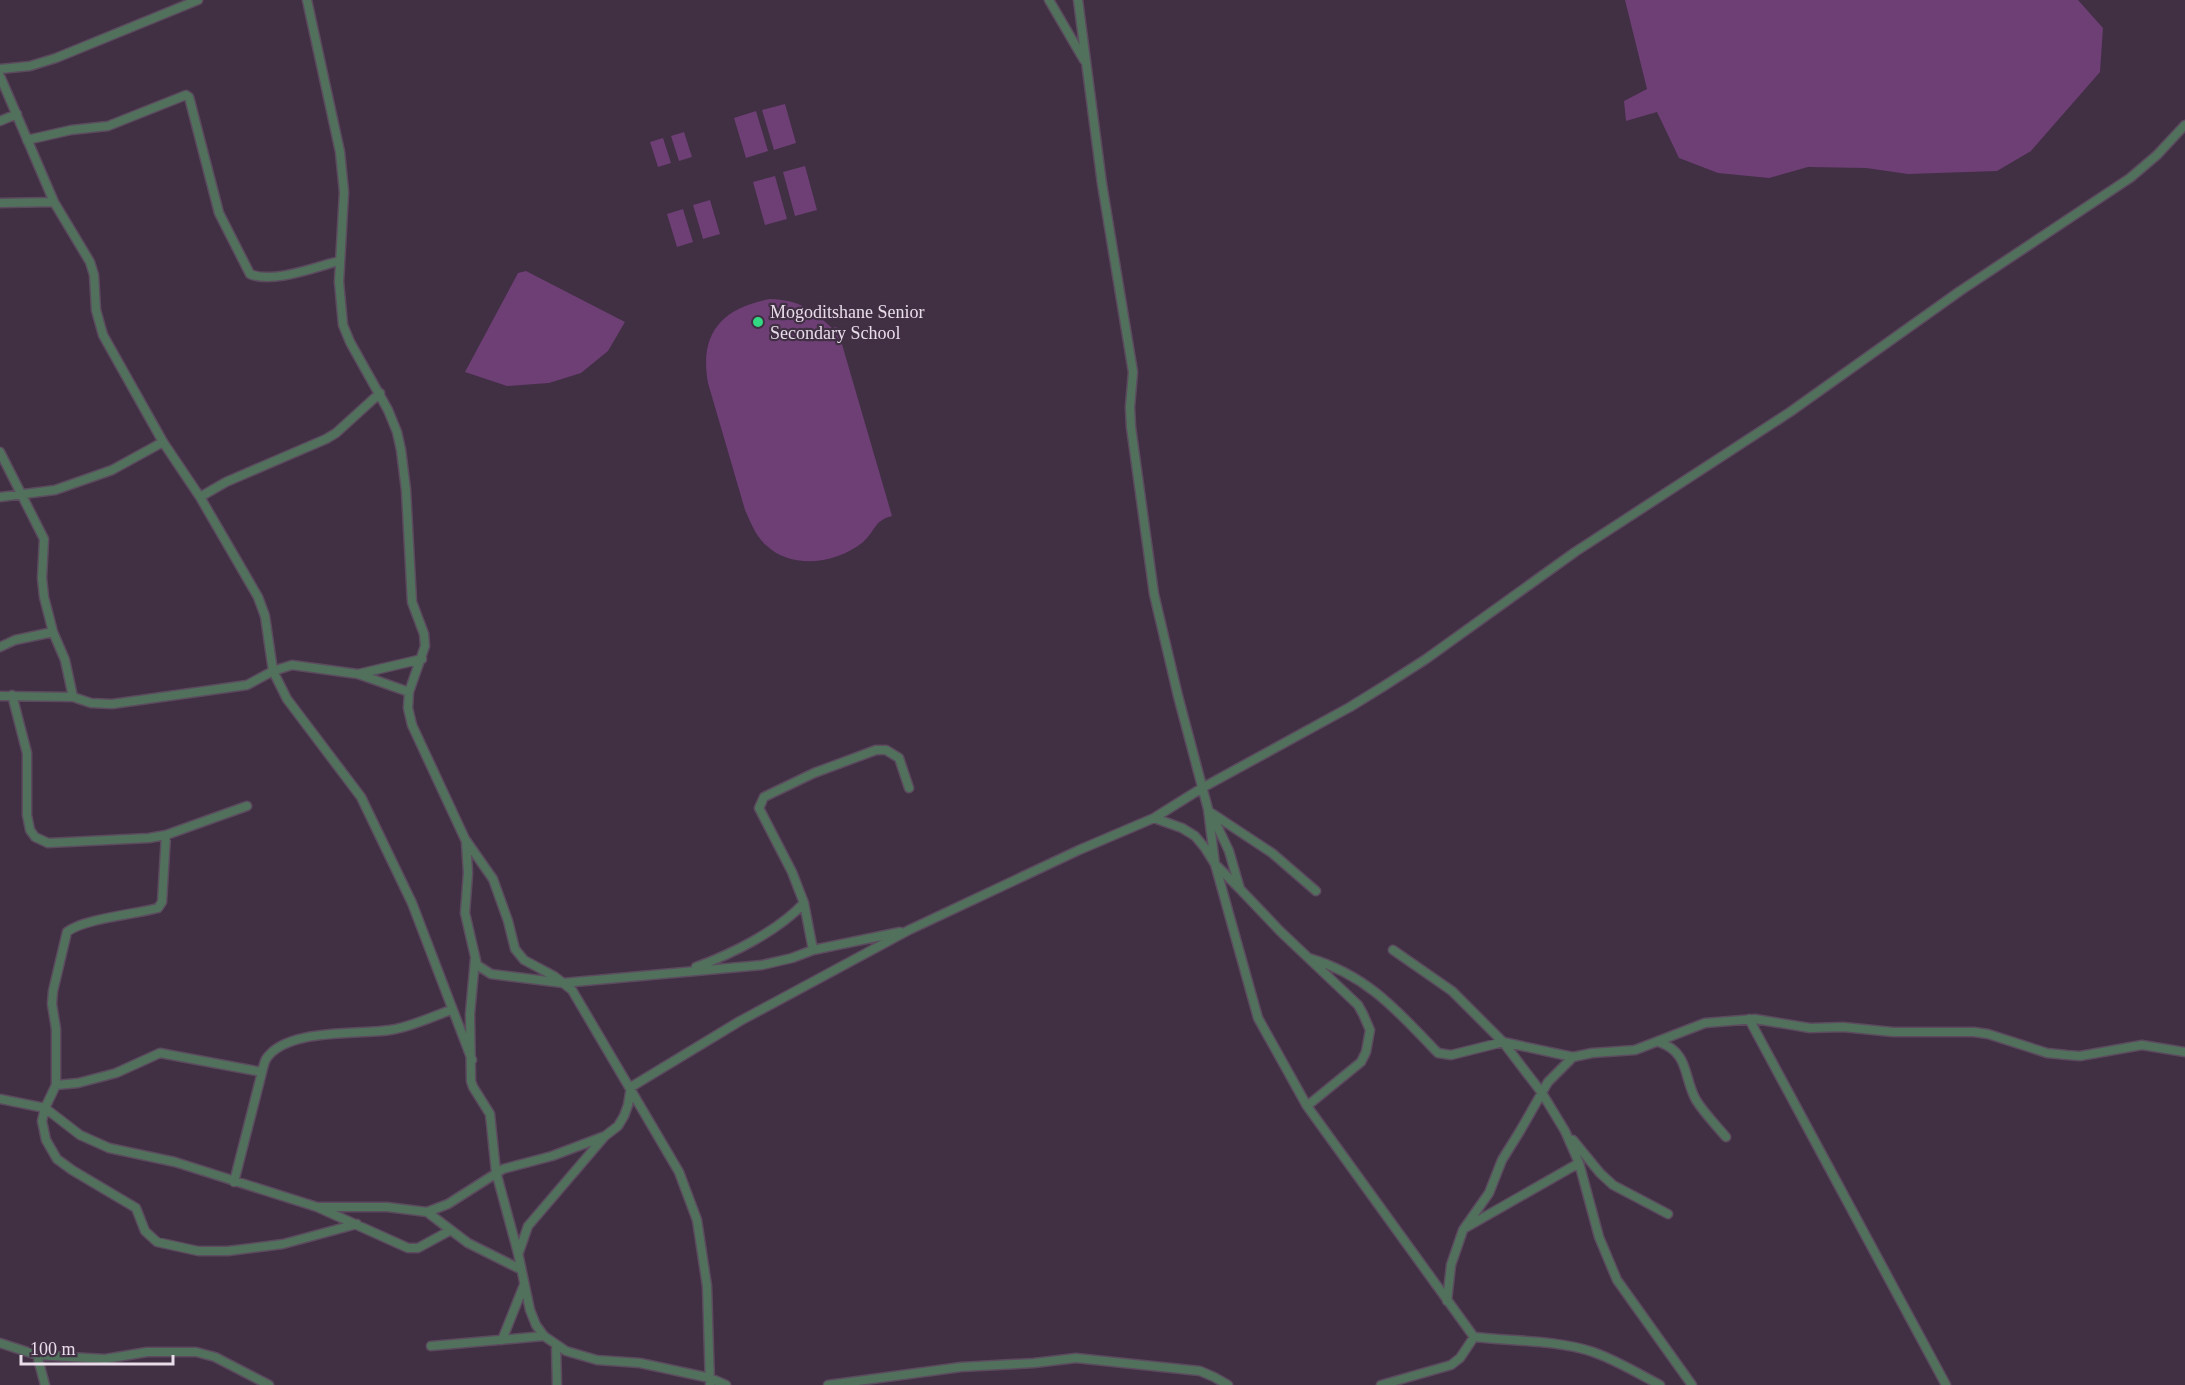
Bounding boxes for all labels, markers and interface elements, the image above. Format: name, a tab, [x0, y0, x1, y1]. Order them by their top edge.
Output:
place label: Mogoditshane Senior Secondary School	[770, 302, 925, 343]
marker: Mogoditshane Senior Secondary School	[751, 315, 765, 329]
scale bar	[21, 1328, 172, 1366]
text: 100 m	[30, 1339, 76, 1359]

